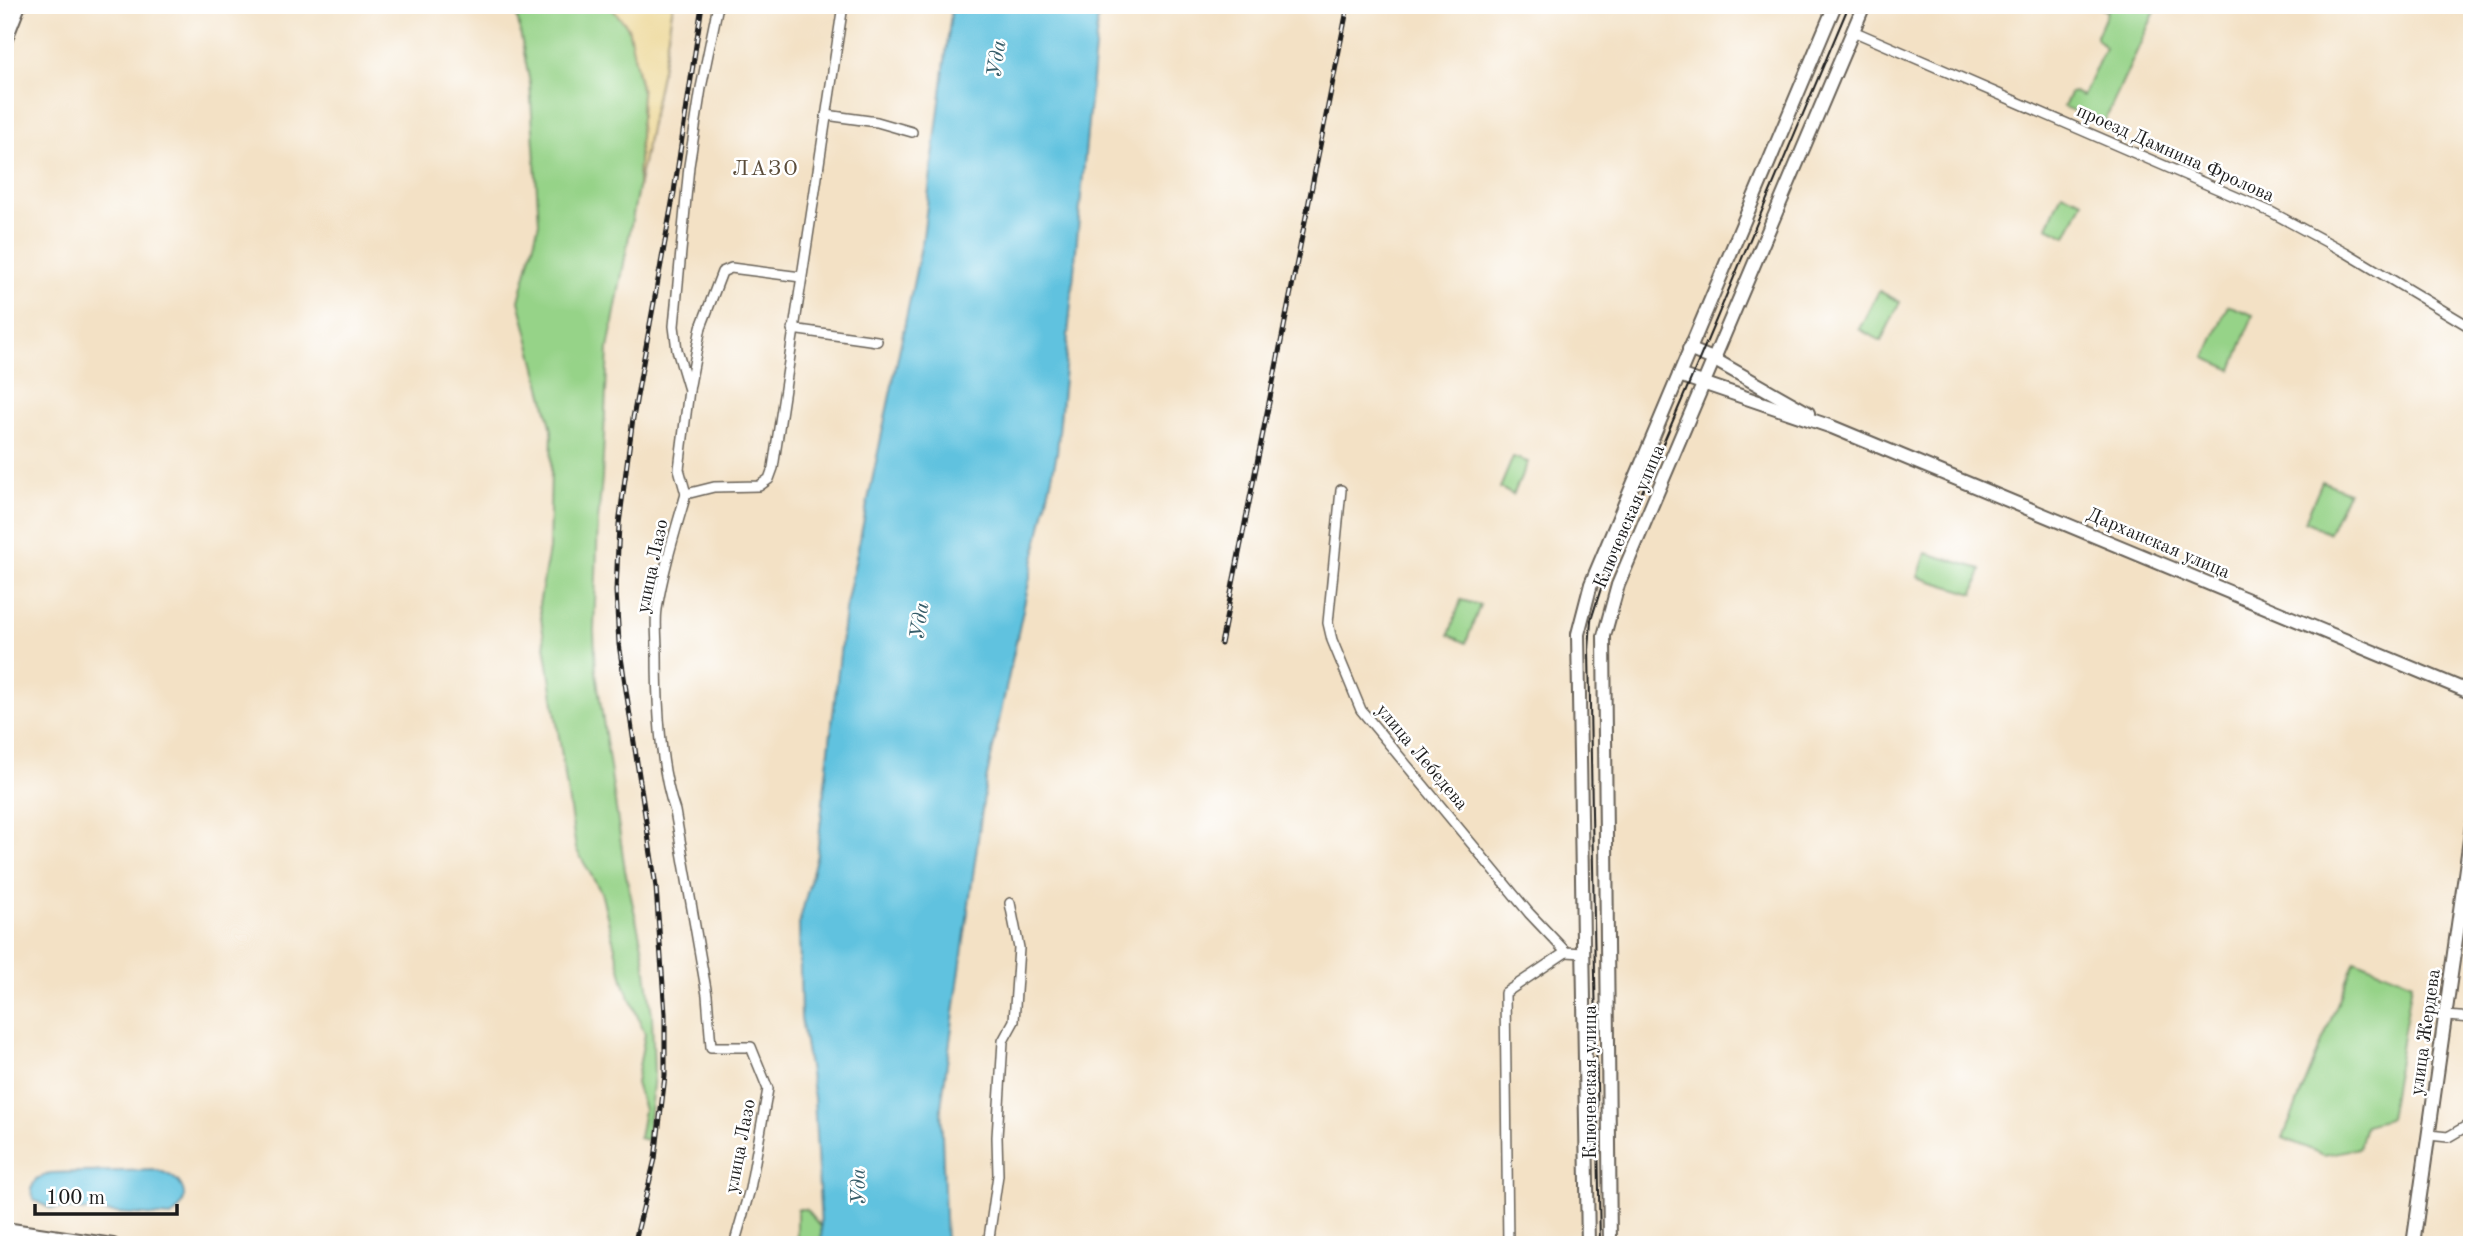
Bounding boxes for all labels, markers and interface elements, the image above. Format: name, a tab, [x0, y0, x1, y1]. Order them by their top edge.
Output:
water label: Уда	[984, 39, 1011, 79]
street label: проезд Дамнина Фролова	[2073, 102, 2277, 207]
district label: ЛАЗО	[732, 159, 800, 180]
street label: Ключевская улица	[1591, 442, 1669, 592]
street label: Дарханская улица	[2084, 506, 2233, 583]
street label: улица Лазо	[634, 518, 673, 615]
water label: Уда	[907, 601, 934, 641]
street label: улица Лебедева	[1371, 701, 1471, 815]
street label: улица Жердева	[2408, 967, 2445, 1097]
street label: Ключевская улица	[1582, 1004, 1601, 1159]
street label: улица Лазо	[723, 1098, 760, 1195]
water label: Уда	[849, 1168, 870, 1206]
scale bar	[35, 1173, 177, 1217]
text: 100 m	[46, 1188, 105, 1209]

